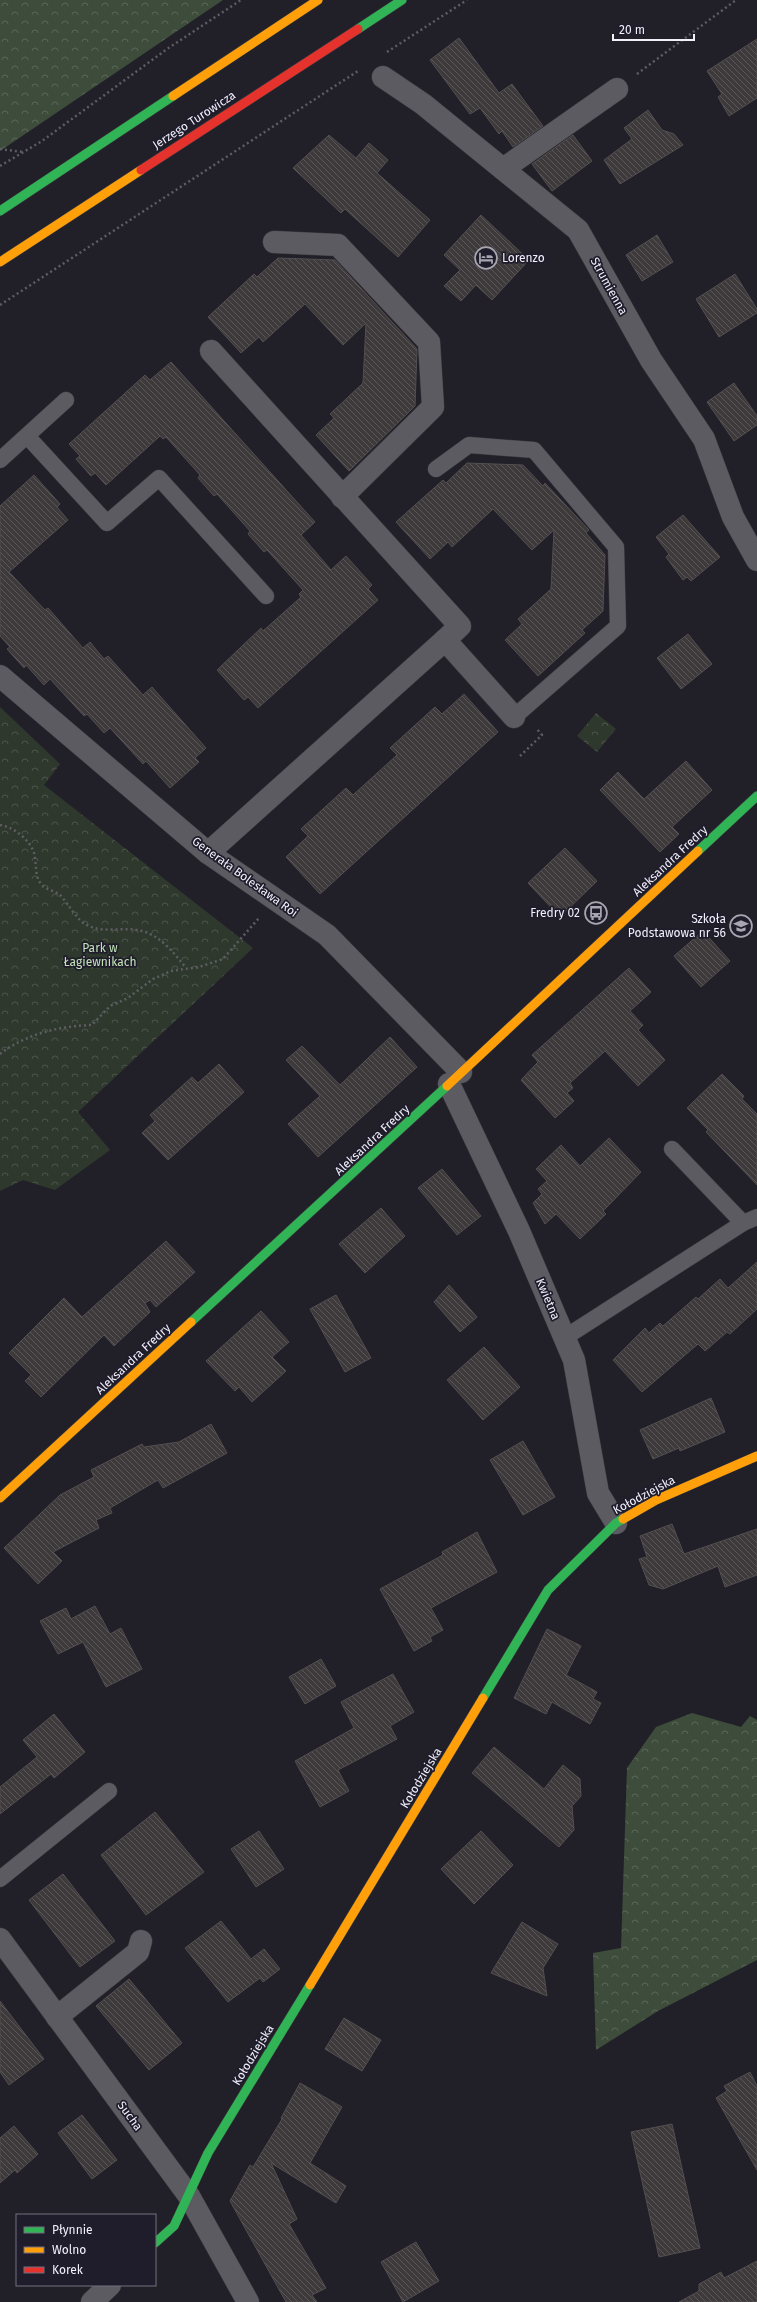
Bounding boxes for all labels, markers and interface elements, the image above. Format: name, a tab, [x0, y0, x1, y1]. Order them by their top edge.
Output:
scale bar	[613, 16, 694, 42]
text: 20 m	[619, 23, 645, 37]
street label: Jerzego Turowicza	[150, 88, 238, 152]
hotel icon: Lorenzo	[473, 245, 499, 271]
place label: Lorenzo	[502, 251, 545, 265]
street label: Strumienna	[588, 255, 630, 317]
street label: Aleksandra Fredry	[630, 823, 710, 899]
street label: Generała Bolesława Roi	[189, 834, 301, 920]
bus stop icon: Fredry 02	[583, 900, 609, 926]
place label: Fredry 02	[530, 906, 580, 920]
place label: Szkoła Podstawowa nr 56	[628, 912, 726, 940]
school or university icon: Szkoła Podstawowa nr 56	[728, 913, 754, 939]
park label: Park w Łagiewnikach	[64, 941, 136, 969]
street label: Aleksandra Fredry	[332, 1102, 412, 1178]
street label: Kwietna	[533, 1276, 563, 1322]
street label: Aleksandra Fredry	[93, 1321, 173, 1397]
street label: Kołodziejska	[611, 1473, 677, 1517]
street label: Kołodziejska	[397, 1745, 445, 1811]
street label: Kołodziejska	[229, 2022, 277, 2088]
street label: Sucha	[115, 2099, 145, 2133]
legend	[16, 2214, 156, 2286]
text: Płynnie	[52, 2223, 93, 2237]
text: Wolno	[52, 2243, 86, 2257]
text: Korek	[52, 2263, 84, 2277]

